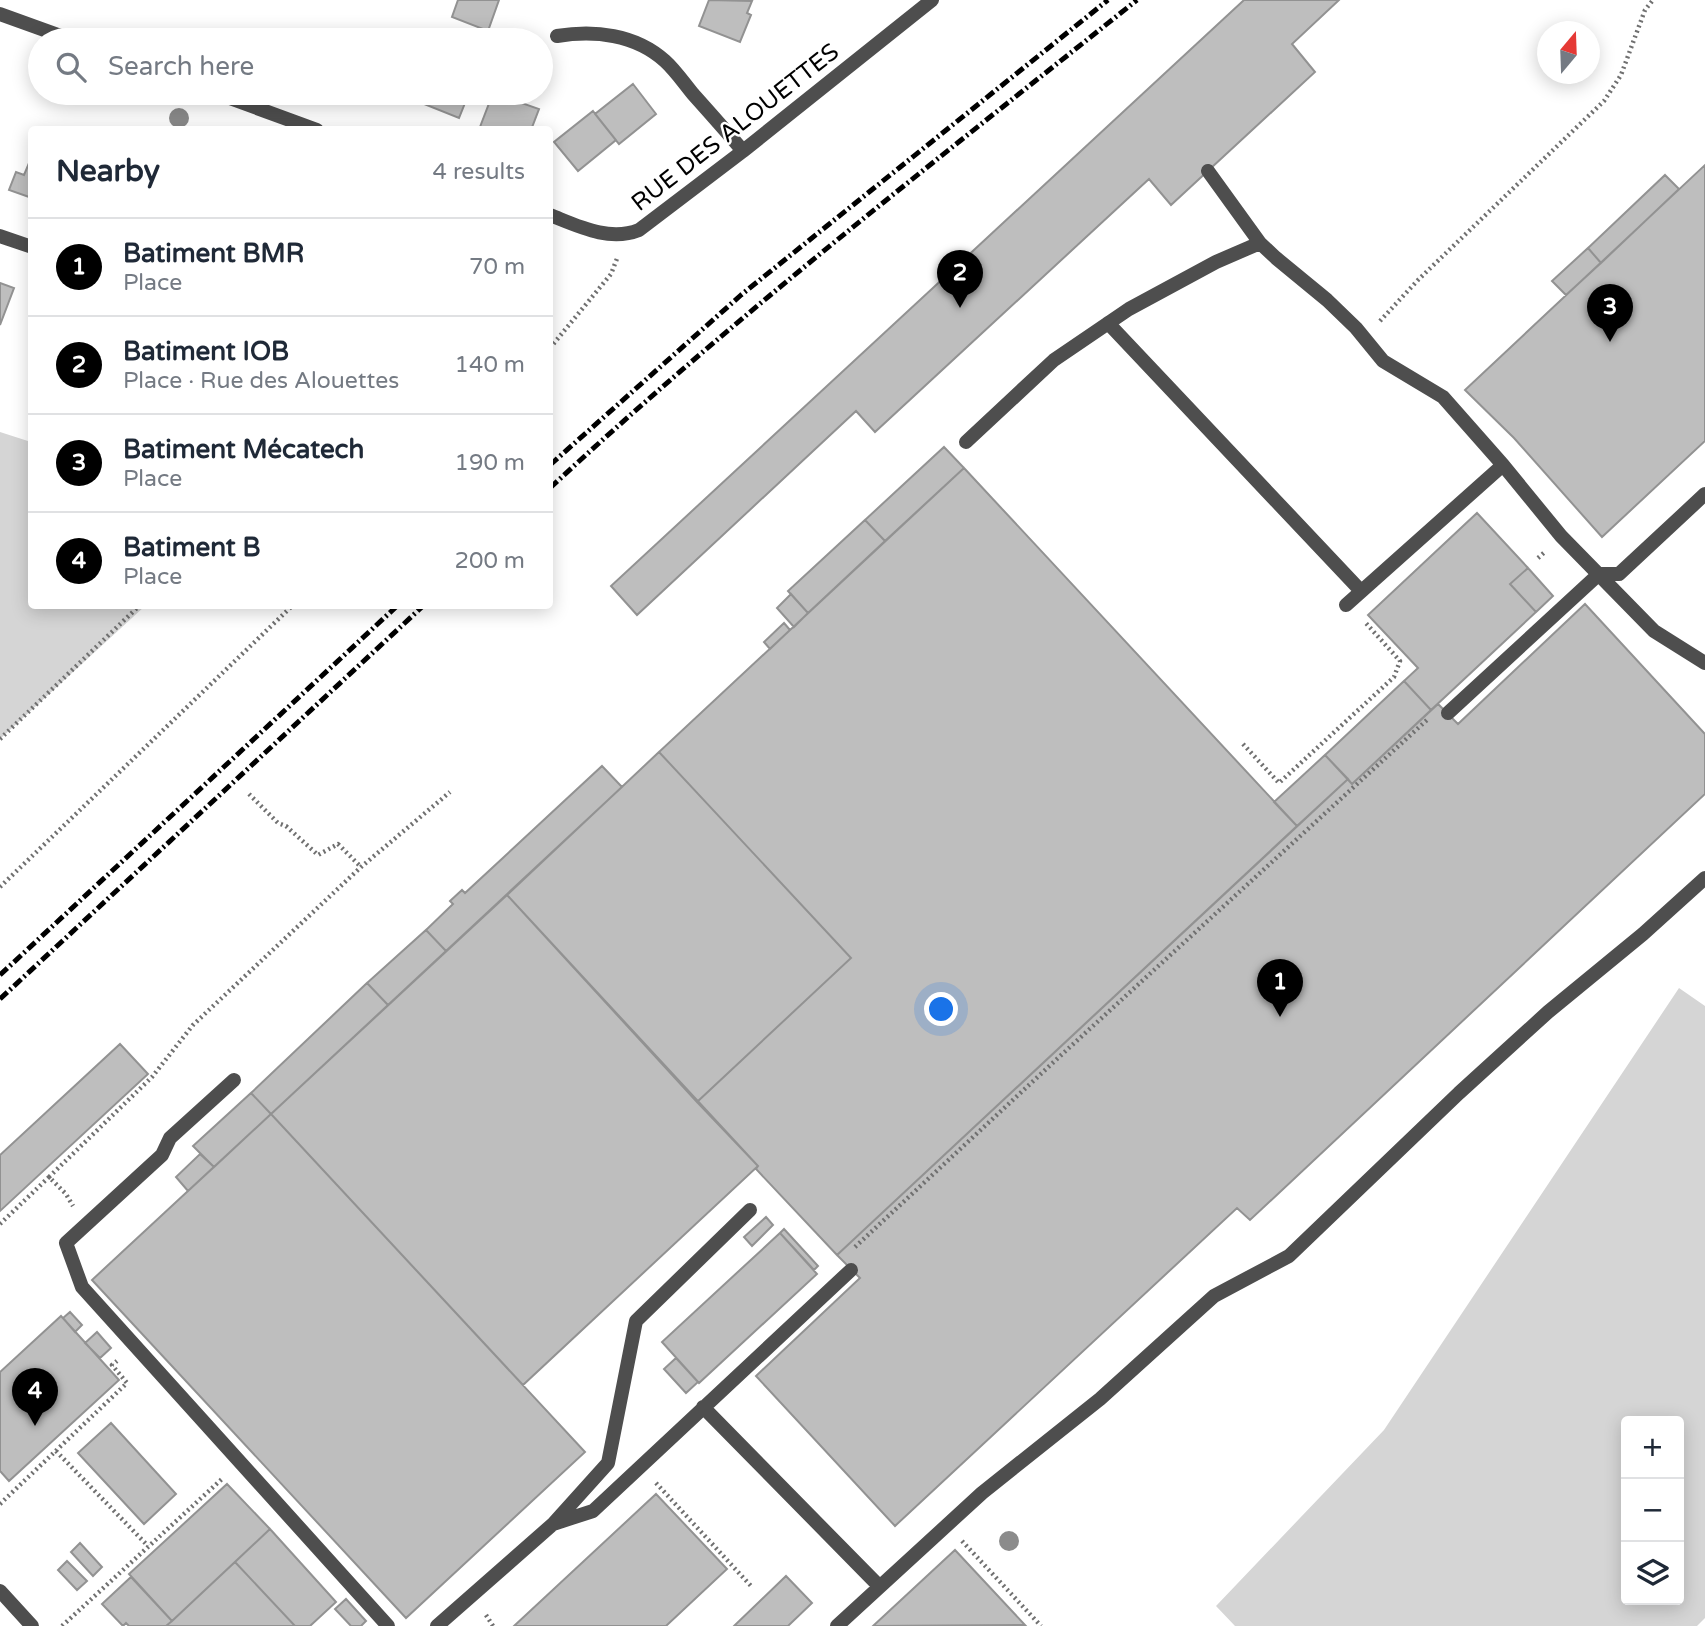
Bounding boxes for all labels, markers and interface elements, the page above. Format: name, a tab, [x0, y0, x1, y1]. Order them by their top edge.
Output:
north arrow	[1537, 21, 1600, 84]
search box	[28, 28, 553, 105]
street label: RUE DES ALOUETTES	[626, 37, 845, 217]
icon: search	[52, 48, 90, 86]
text: Search here	[108, 51, 254, 82]
text: Nearby	[56, 153, 160, 190]
text: 4 results	[432, 158, 525, 186]
text: Batiment BMR	[123, 238, 304, 269]
pin: 2	[937, 250, 983, 308]
text: 1	[72, 253, 86, 281]
text: 70 m	[469, 253, 525, 281]
text: Place	[123, 269, 182, 297]
pin: 3	[1587, 284, 1633, 342]
text: Batiment IOB	[123, 336, 289, 367]
text: 2	[72, 351, 86, 379]
text: 140 m	[455, 351, 525, 379]
text: Place · Rue des Alouettes	[123, 367, 399, 395]
text: Batiment Mécatech	[123, 434, 364, 465]
text: 3	[72, 449, 86, 477]
text: 190 m	[455, 449, 525, 477]
text: Place	[123, 465, 182, 493]
text: Batiment B	[123, 532, 261, 563]
text: 4	[72, 547, 86, 575]
text: 200 m	[455, 547, 525, 575]
text: Place	[123, 563, 182, 591]
pin: 1	[1257, 959, 1303, 1017]
your location	[924, 992, 958, 1026]
pin: 4	[12, 1368, 58, 1426]
map controls	[1621, 1416, 1684, 1605]
button: +	[1621, 1416, 1684, 1479]
button: −	[1621, 1479, 1684, 1542]
button: layers	[1621, 1542, 1684, 1605]

